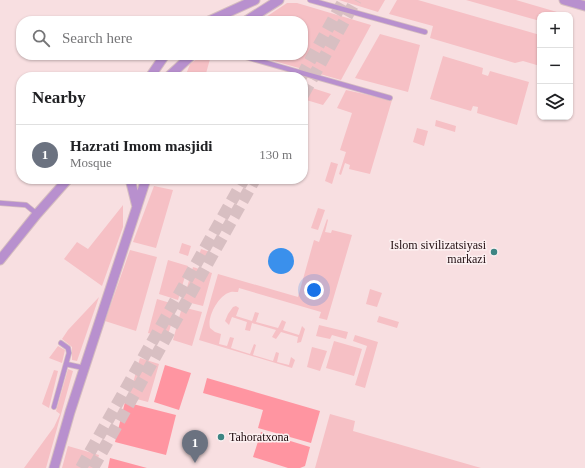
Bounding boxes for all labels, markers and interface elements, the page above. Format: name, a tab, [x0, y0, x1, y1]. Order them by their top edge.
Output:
map controls	[537, 12, 573, 120]
button: +	[537, 12, 573, 48]
search box	[16, 16, 308, 60]
icon: search	[30, 27, 52, 49]
text: Search here	[62, 30, 132, 46]
button: −	[537, 48, 573, 84]
button: layers	[537, 84, 573, 120]
text: Nearby	[32, 88, 86, 107]
text: Hazrati Imom masjidi	[70, 138, 212, 154]
text: 1	[42, 147, 48, 162]
text: 130 m	[259, 147, 292, 162]
text: Mosque	[70, 155, 112, 170]
place label: Islom sivilizatsiyasi markazi	[390, 238, 487, 266]
marker: Islom sivilizatsiyasi markazi	[489, 247, 499, 257]
your location	[304, 280, 324, 300]
pin: 1	[182, 430, 208, 463]
place label: Tahoratxona	[229, 430, 289, 444]
marker: Tahoratxona	[216, 432, 226, 442]

